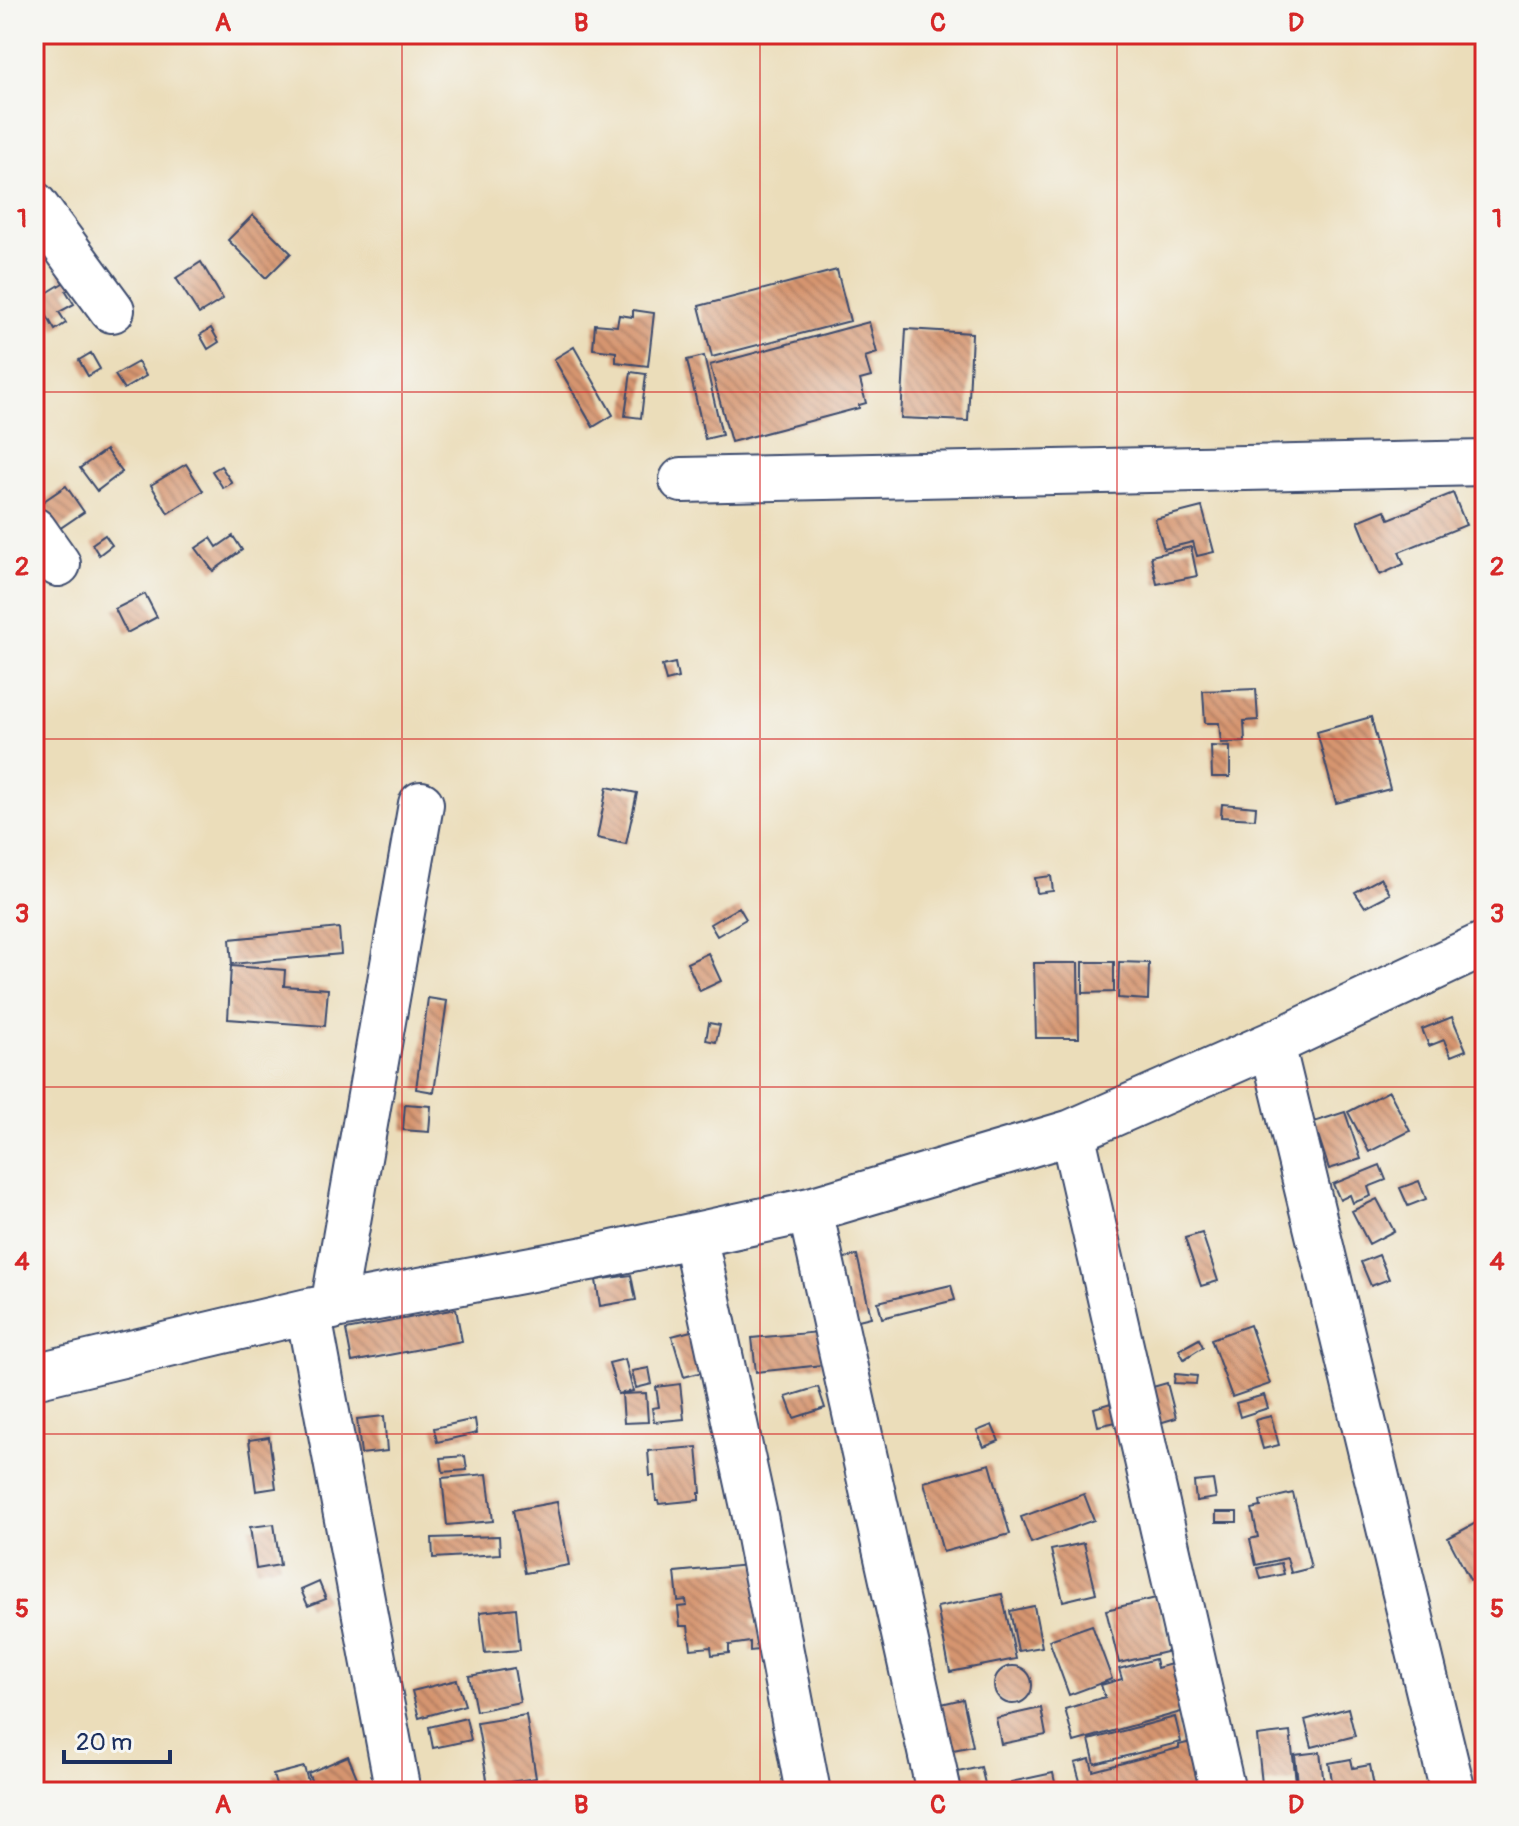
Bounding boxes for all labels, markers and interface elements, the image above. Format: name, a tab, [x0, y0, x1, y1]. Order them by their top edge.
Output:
text: A	[215, 7, 232, 39]
text: B	[574, 7, 588, 39]
text: C	[930, 7, 946, 39]
text: D	[1288, 7, 1304, 39]
text: 1	[17, 203, 27, 235]
text: 1	[1492, 203, 1502, 235]
text: 2	[15, 551, 29, 583]
text: 2	[1490, 551, 1504, 583]
text: 3	[15, 898, 29, 930]
text: 3	[1490, 898, 1504, 930]
text: 4	[14, 1246, 30, 1278]
text: 4	[1489, 1246, 1505, 1278]
text: 5	[15, 1593, 29, 1625]
text: 5	[1490, 1593, 1504, 1625]
scale bar	[64, 1714, 170, 1764]
text: 20 m	[76, 1728, 132, 1757]
text: A	[215, 1789, 232, 1821]
text: B	[574, 1789, 588, 1821]
text: C	[930, 1789, 946, 1821]
text: D	[1288, 1789, 1304, 1821]

